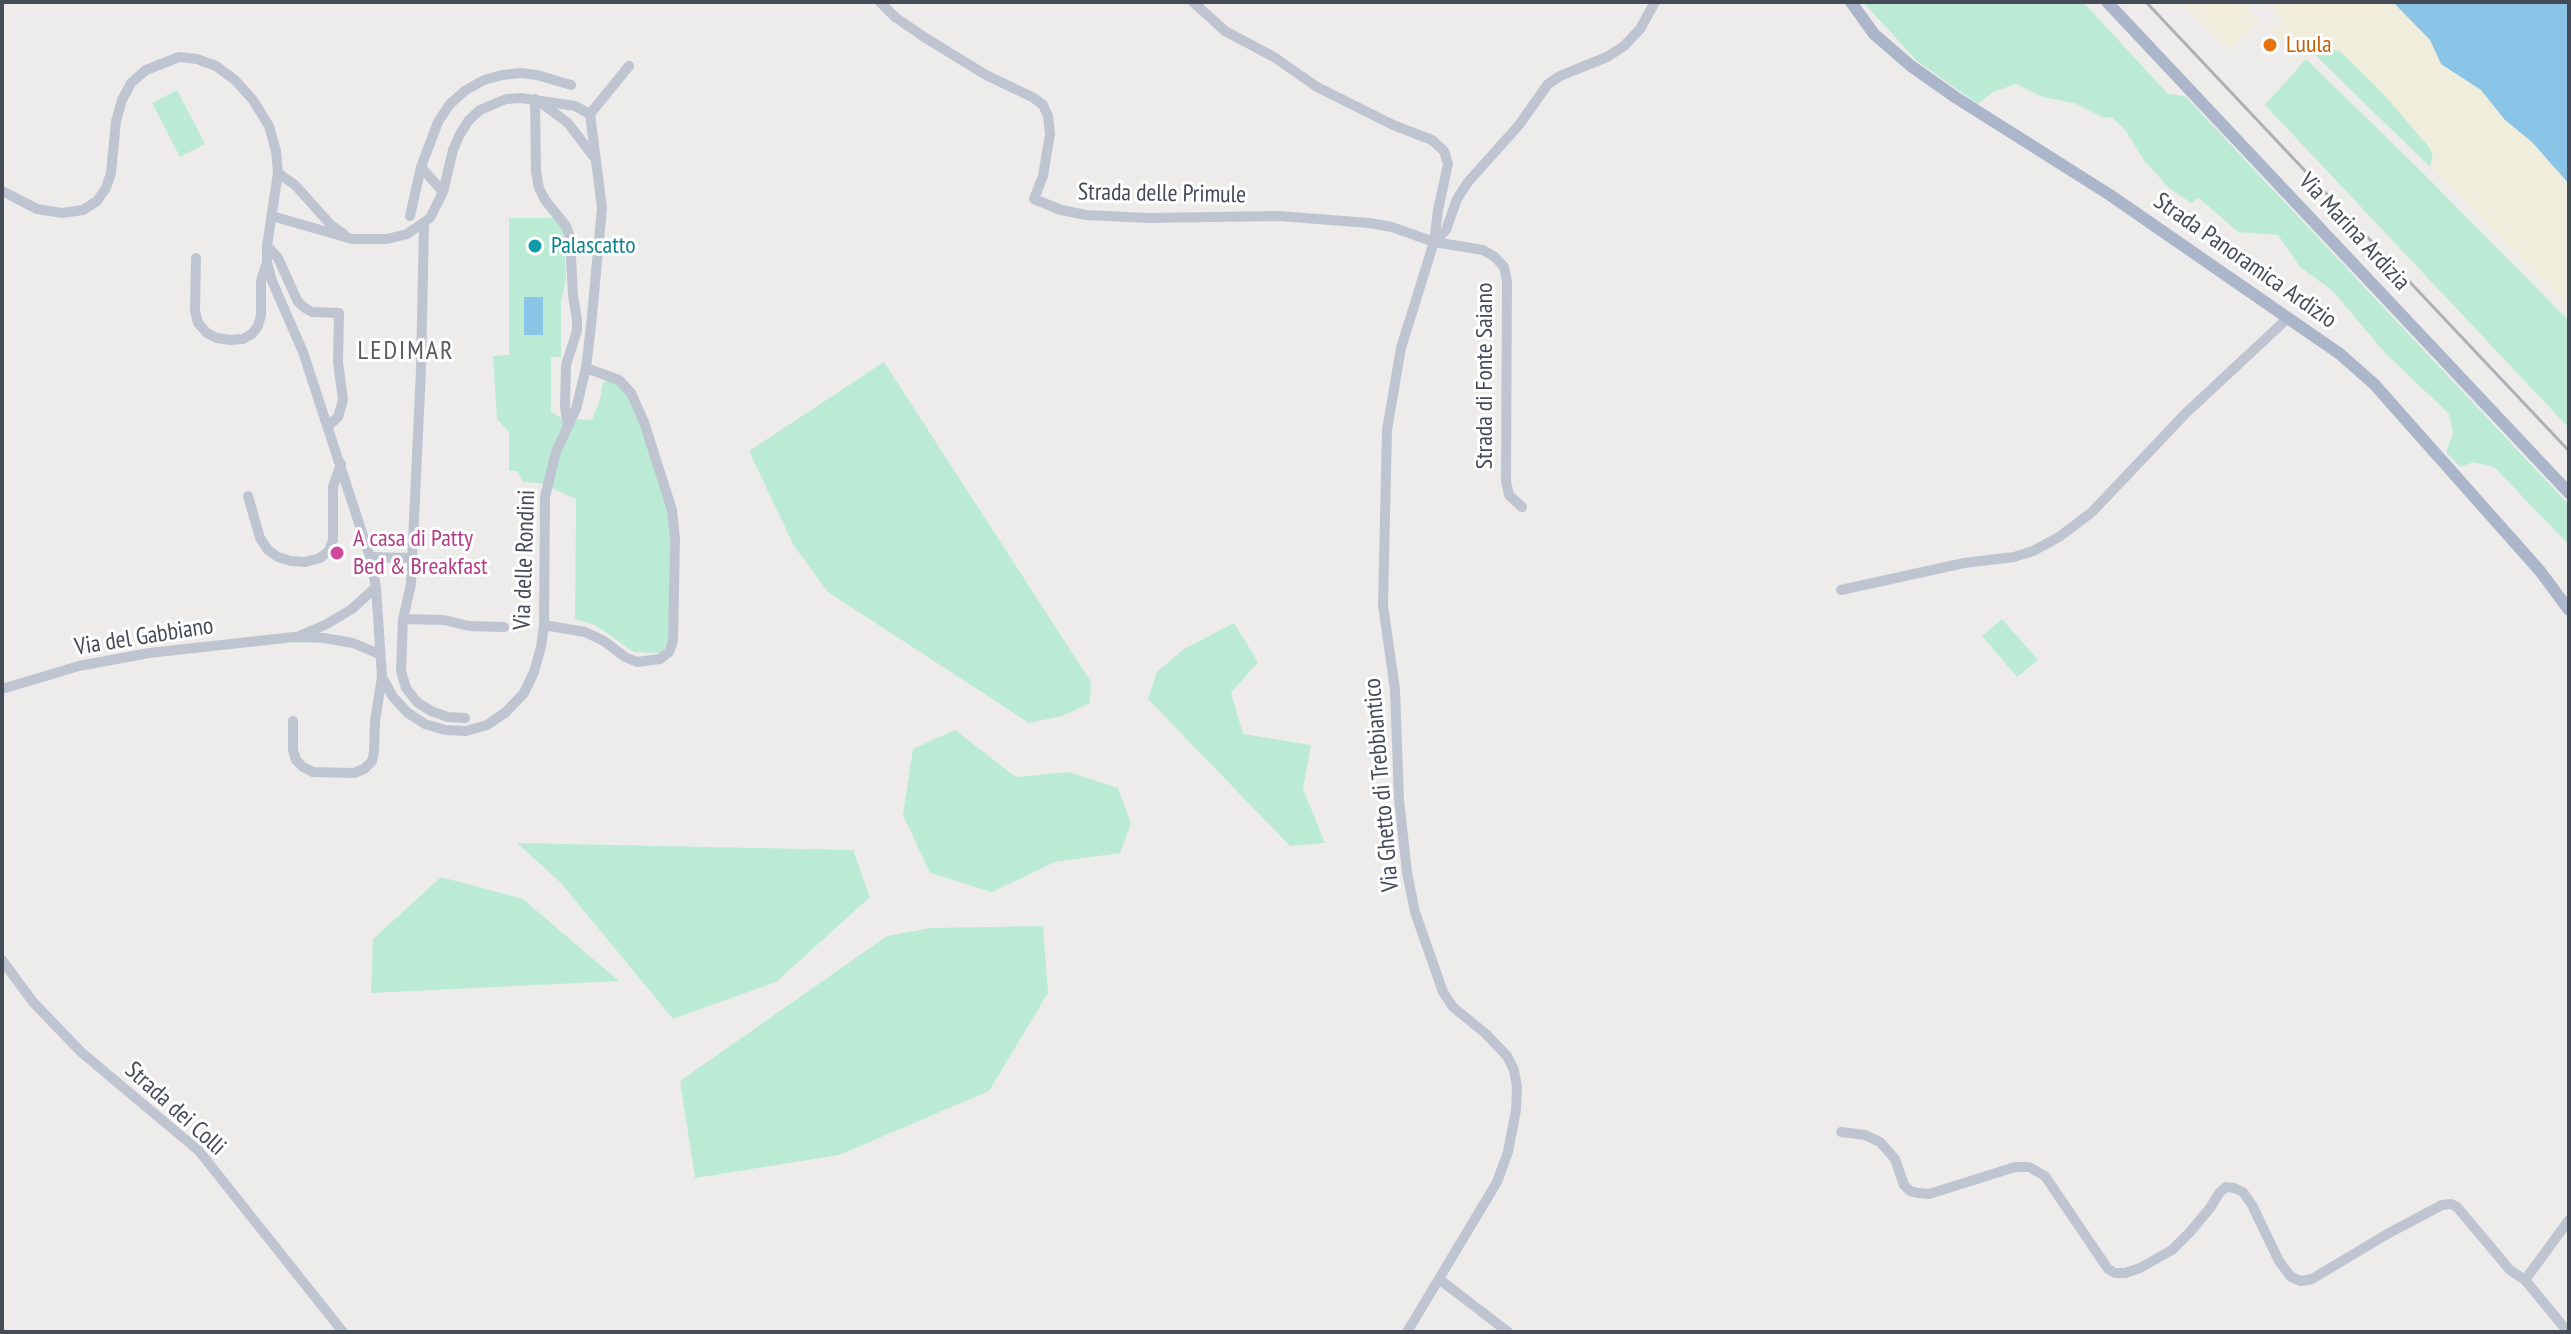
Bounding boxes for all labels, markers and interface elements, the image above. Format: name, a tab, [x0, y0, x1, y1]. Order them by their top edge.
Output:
place label: Luula	[2286, 31, 2332, 59]
marker: Luula	[2261, 36, 2279, 54]
street label: Via Marina Ardizia	[2292, 167, 2416, 297]
street label: Strada delle Primule	[1078, 178, 1246, 210]
street label: Strada Panoramica Ardizio	[2148, 187, 2342, 335]
place label: Palascatto	[551, 232, 636, 260]
marker: Palascatto	[526, 237, 544, 255]
street label: Strada di Fonte Saiano	[1471, 283, 1499, 469]
district label: LEDIMAR	[358, 336, 454, 368]
street label: Via delle Rondini	[508, 489, 542, 631]
place label: A casa di Patty Bed & Breakfast	[353, 525, 488, 581]
marker: A casa di Patty Bed & Breakfast	[328, 544, 346, 562]
street label: Via del Gabbiano	[73, 612, 215, 662]
street label: Via Ghetto di Trebbiantico	[1358, 677, 1406, 893]
street label: Strada dei Colli	[119, 1056, 231, 1162]

